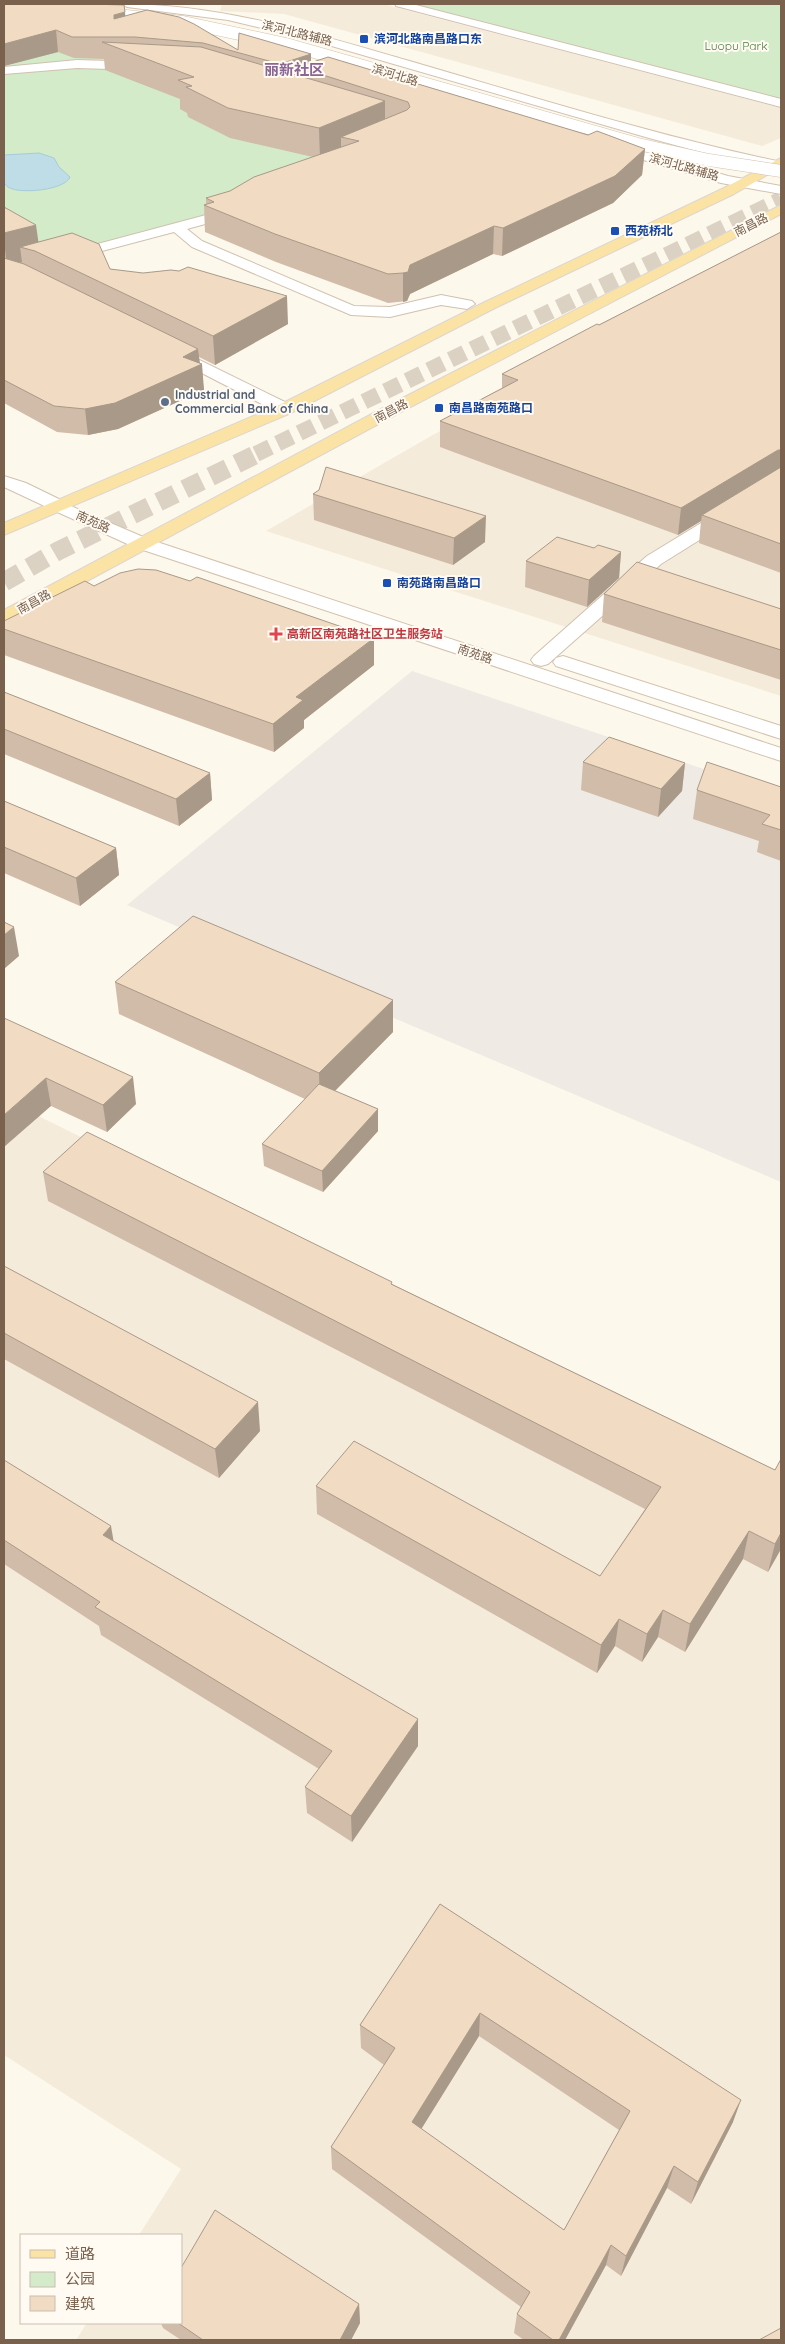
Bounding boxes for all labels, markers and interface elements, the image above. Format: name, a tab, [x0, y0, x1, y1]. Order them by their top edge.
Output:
street label: 滨河北路辅路	[260, 17, 334, 49]
place label: 滨河北路南昌路口东	[374, 31, 482, 46]
marker: 滨河北路南昌路口东	[358, 33, 370, 45]
park label: Luopu Park	[704, 38, 768, 53]
district label: 丽新社区	[264, 60, 324, 79]
street label: 滨河北路	[370, 60, 420, 89]
street label: 滨河北路辅路	[647, 149, 721, 184]
street label: 南昌路	[731, 210, 770, 239]
place label: 西苑桥北	[625, 223, 673, 238]
marker: 西苑桥北	[609, 225, 621, 237]
place label: Industrial and Commercial Bank of China	[175, 387, 328, 416]
street label: 南昌路	[371, 395, 410, 426]
marker: Industrial and Commercial Bank of China	[159, 396, 171, 408]
place label: 南昌路南苑路口	[449, 400, 533, 415]
marker: 南昌路南苑路口	[433, 402, 445, 414]
street label: 南苑路	[74, 507, 113, 536]
place label: 南苑路南昌路口	[397, 575, 481, 590]
marker: 南苑路南昌路口	[381, 577, 393, 589]
street label: 南昌路	[14, 586, 53, 617]
place label: 高新区南苑路社区卫生服务站	[287, 626, 443, 641]
marker: 高新区南苑路社区卫生服务站	[269, 627, 283, 641]
street label: 南苑路	[456, 641, 495, 666]
legend	[20, 2234, 182, 2324]
text: 道路	[65, 2244, 95, 2263]
text: 公园	[65, 2269, 95, 2288]
text: 建筑	[65, 2294, 95, 2313]

